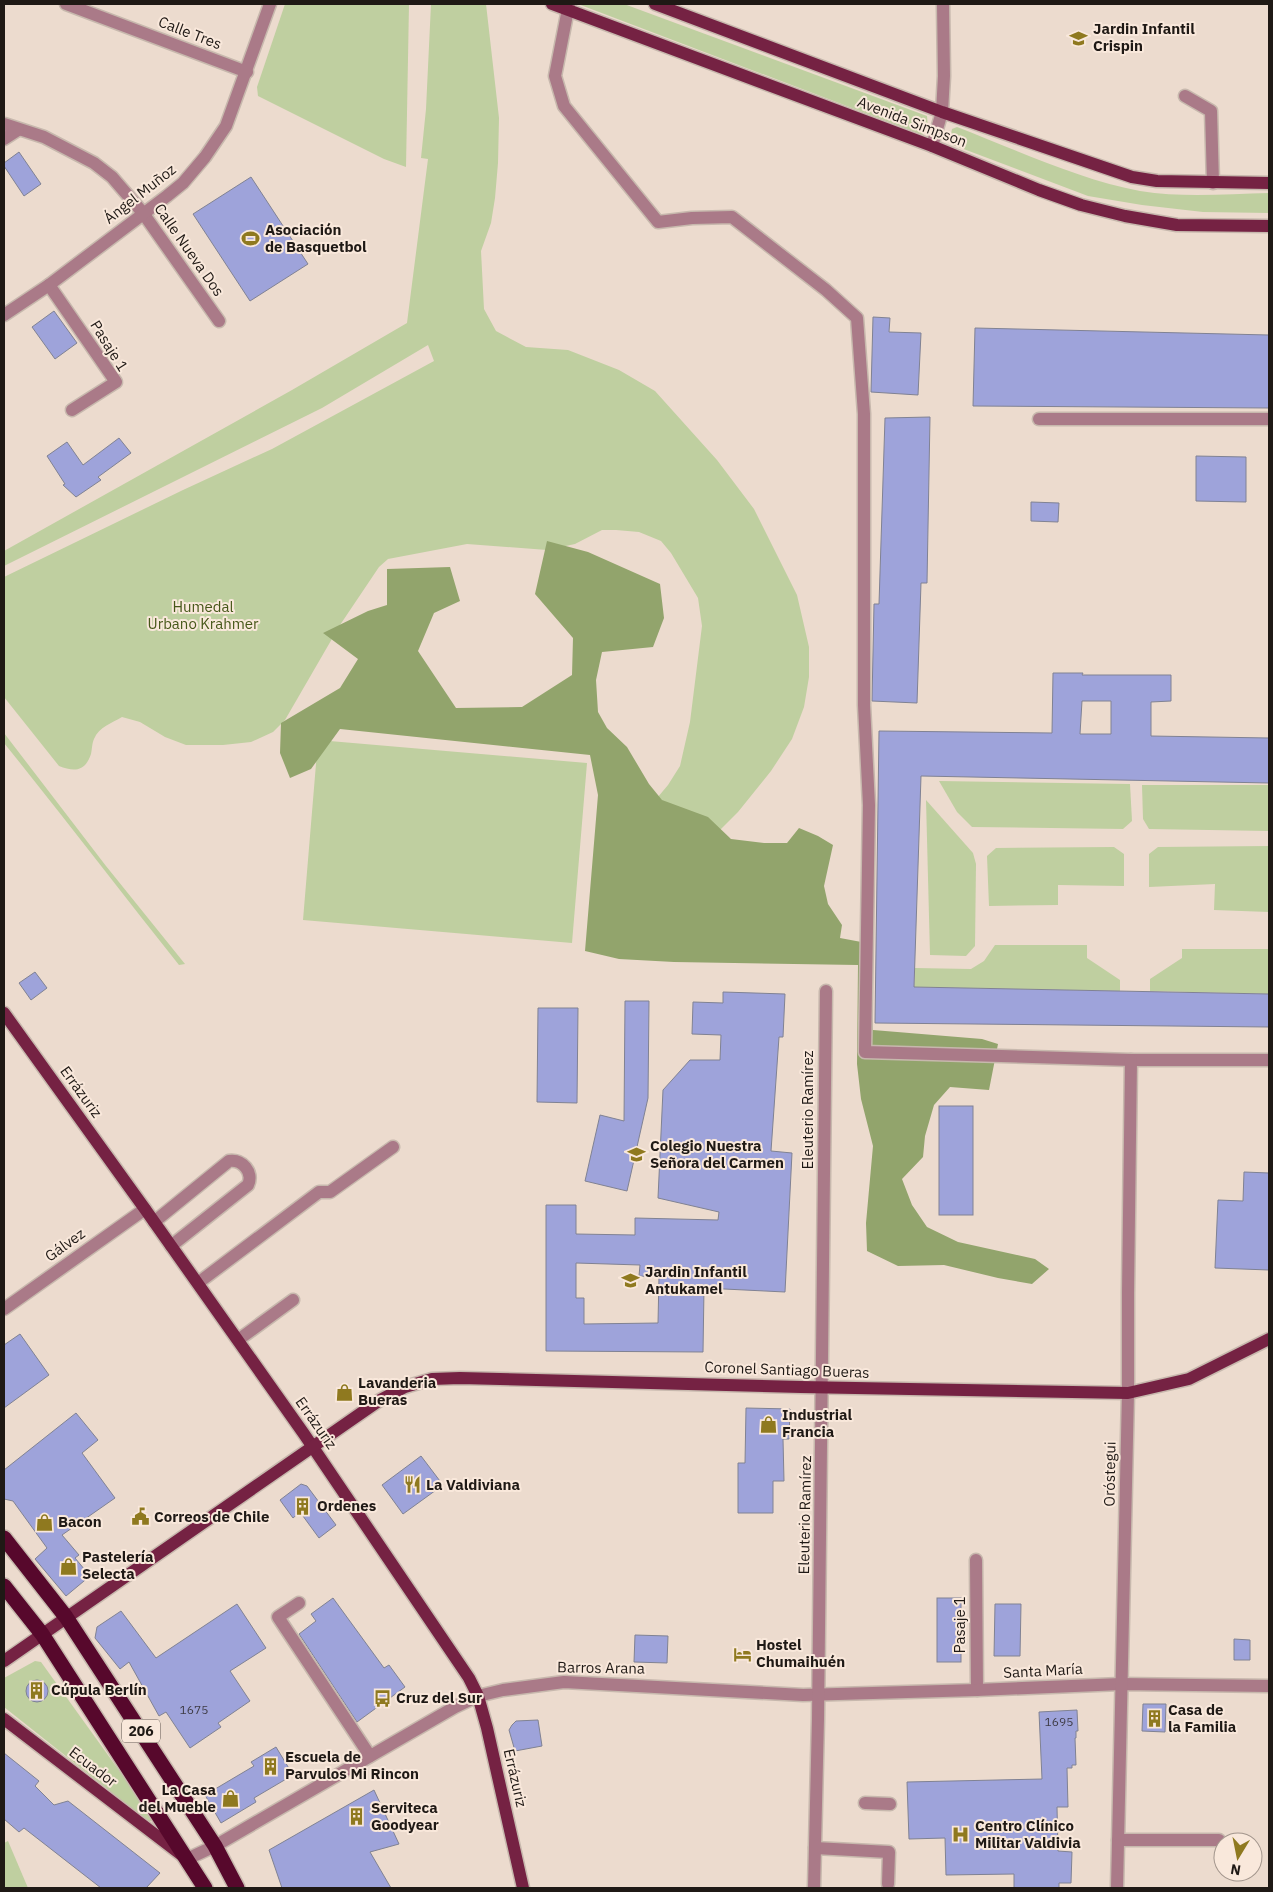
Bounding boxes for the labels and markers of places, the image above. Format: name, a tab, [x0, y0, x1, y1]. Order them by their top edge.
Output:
place label: Jardin Infantil Crispin	[1093, 19, 1195, 55]
school or university icon: Jardin Infantil Crispin	[1069, 28, 1089, 48]
place label: Asociación de Basquetbol	[265, 220, 367, 256]
sports icon: Asociación de Basquetbol	[241, 229, 261, 249]
place label: Colegio Nuestra Señora del Carmen	[650, 1136, 784, 1172]
school or university icon: Colegio Nuestra Señora del Carmen	[626, 1145, 646, 1165]
place label: Jardin Infantil Antukamel	[645, 1262, 747, 1298]
school or university icon: Jardin Infantil Antukamel	[621, 1271, 641, 1291]
place label: Lavanderia Bueras	[358, 1373, 437, 1409]
shop icon: Lavanderia Bueras	[334, 1382, 354, 1402]
place label: Industrial Francia	[782, 1405, 853, 1441]
shop icon: Industrial Francia	[758, 1414, 778, 1434]
restaurant icon: La Valdiviana	[402, 1475, 422, 1495]
place label: La Valdiviana	[426, 1475, 521, 1494]
building icon: Ordenes	[293, 1496, 313, 1516]
place label: Ordenes	[317, 1496, 377, 1515]
public building icon: Correos de Chile	[130, 1507, 150, 1527]
place label: Correos de Chile	[154, 1507, 269, 1526]
shop icon: Bacon	[34, 1512, 54, 1532]
place label: Bacon	[58, 1512, 102, 1531]
place label: Pastelería Selecta	[82, 1547, 154, 1583]
shop icon: Pastelería Selecta	[58, 1556, 78, 1576]
place label: Hostel Chumaihuén	[756, 1635, 845, 1671]
hotel icon: Hostel Chumaihuén	[732, 1644, 752, 1664]
building icon: Cúpula Berlín	[27, 1680, 47, 1700]
place label: Cúpula Berlín	[51, 1680, 147, 1699]
bus stop icon: Cruz del Sur	[372, 1688, 392, 1708]
place label: Cruz del Sur	[396, 1688, 482, 1707]
place label: Casa de la Familia	[1168, 1700, 1237, 1736]
building icon: Casa de la Familia	[1144, 1709, 1164, 1729]
place label: Escuela de Parvulos Mi Rincon	[285, 1747, 419, 1783]
building icon: Escuela de Parvulos Mi Rincon	[261, 1756, 281, 1776]
place label: La Casa del Mueble	[139, 1780, 216, 1816]
shop icon: La Casa del Mueble	[220, 1789, 240, 1809]
place label: Serviteca Goodyear	[371, 1798, 439, 1834]
building icon: Serviteca Goodyear	[347, 1807, 367, 1827]
place label: Centro Clínico Militar Valdivia	[975, 1816, 1081, 1852]
hospital icon: Centro Clínico Militar Valdivia	[951, 1825, 971, 1845]

